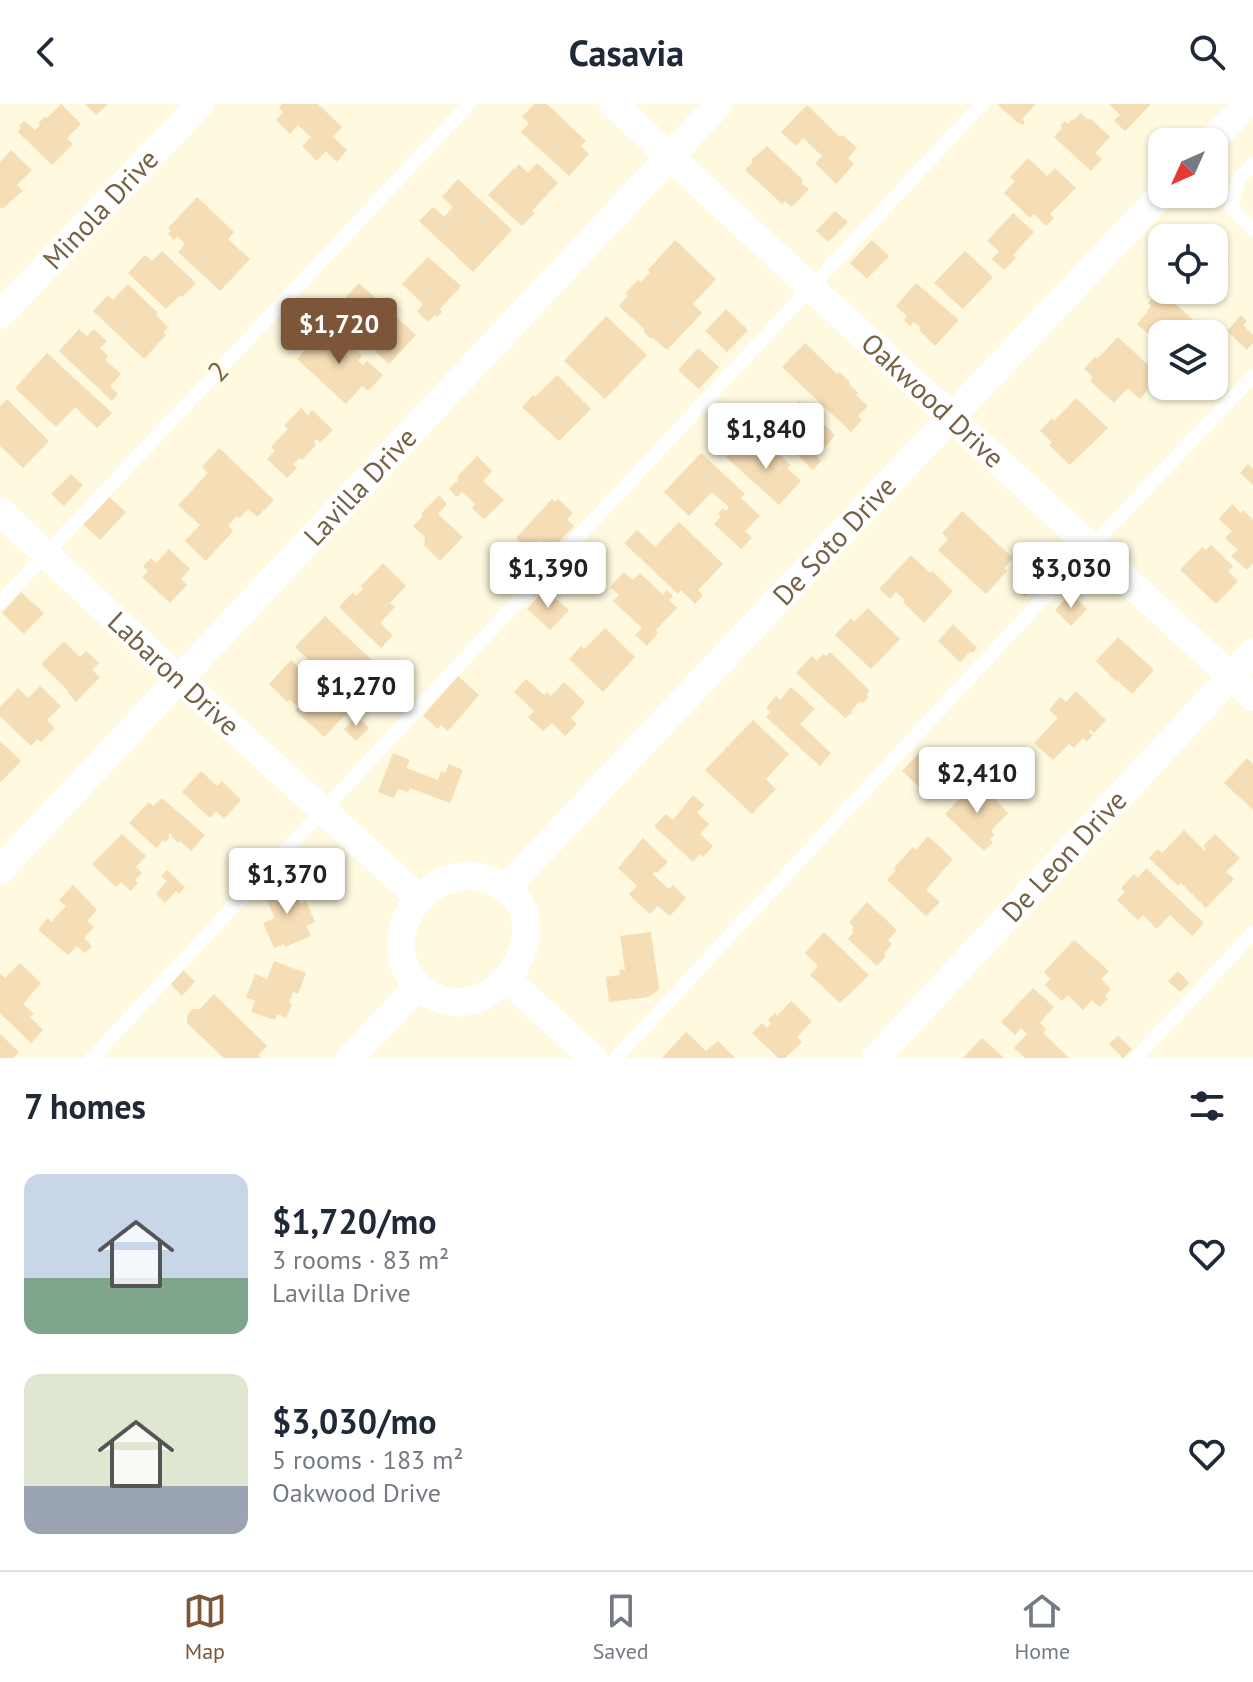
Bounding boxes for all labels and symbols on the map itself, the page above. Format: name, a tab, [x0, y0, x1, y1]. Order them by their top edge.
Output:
north arrow	[1148, 128, 1228, 208]
street label: Minola Drive	[34, 141, 166, 277]
pin: $1,720	[274, 298, 404, 366]
street label: Oakwood Drive	[854, 324, 1013, 475]
street label: 2	[199, 352, 236, 389]
pin: $1,840	[701, 403, 831, 471]
street label: Lavilla Drive	[295, 419, 424, 553]
street label: De Soto Drive	[764, 468, 904, 613]
pin: $1,390	[483, 542, 613, 610]
pin: $3,030	[1006, 542, 1136, 610]
street label: Labaron Drive	[100, 603, 248, 744]
pin: $1,270	[291, 660, 421, 728]
pin: $2,410	[912, 747, 1042, 815]
street label: De Leon Drive	[993, 782, 1134, 930]
pin: $1,370	[222, 848, 352, 916]

